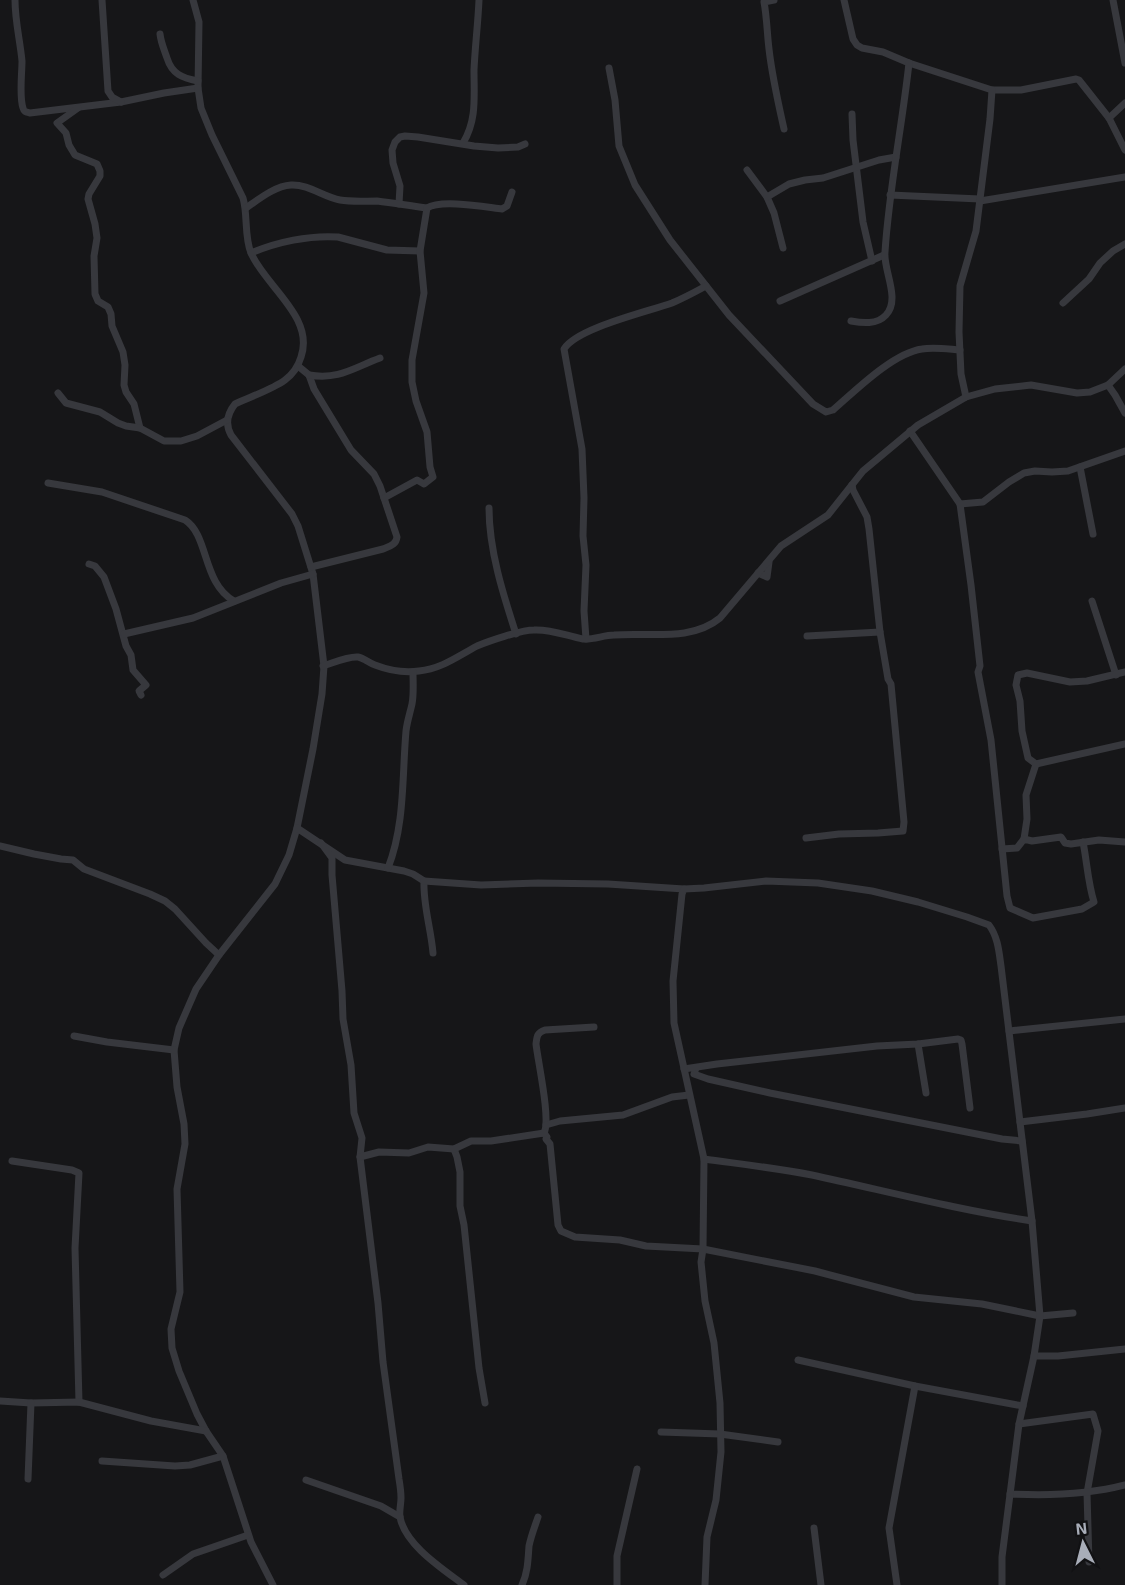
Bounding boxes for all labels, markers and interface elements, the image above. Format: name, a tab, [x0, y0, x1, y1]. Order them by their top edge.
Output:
north arrow	[1053, 1513, 1113, 1573]
text: N	[1075, 1518, 1088, 1538]

